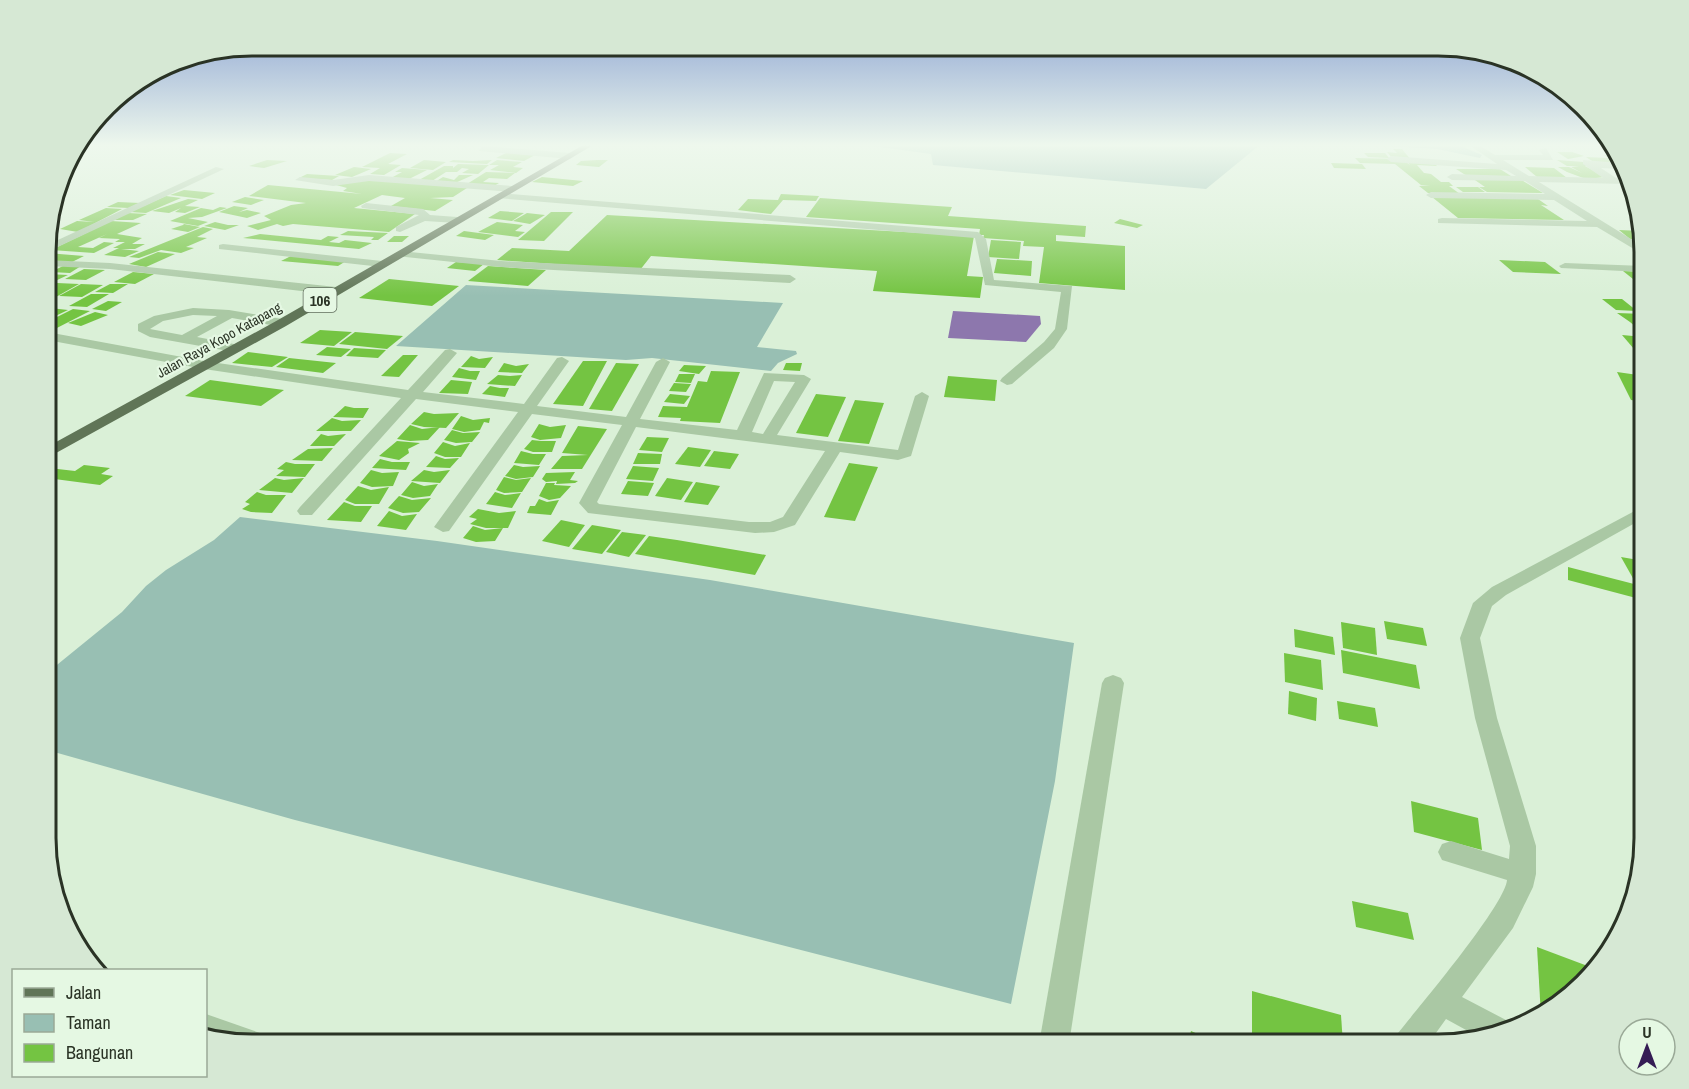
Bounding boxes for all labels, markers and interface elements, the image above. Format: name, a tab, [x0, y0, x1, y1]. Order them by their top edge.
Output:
road number: 106	[304, 288, 336, 312]
street label: Jalan Raya Kopo Katapang	[154, 298, 285, 382]
legend	[12, 969, 207, 1077]
text: Jalan	[66, 980, 101, 1005]
text: Taman	[66, 1010, 111, 1035]
north arrow	[1617, 1017, 1677, 1077]
text: U	[1642, 1021, 1652, 1043]
text: Bangunan	[66, 1040, 133, 1065]

